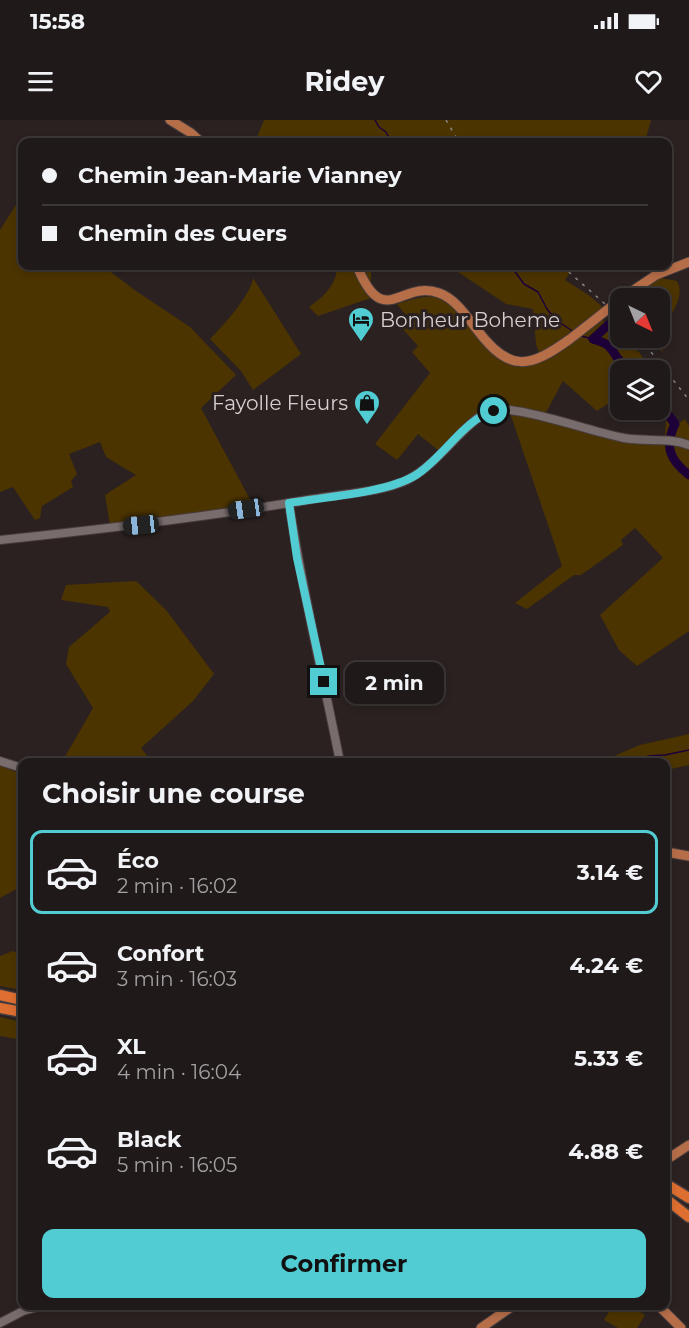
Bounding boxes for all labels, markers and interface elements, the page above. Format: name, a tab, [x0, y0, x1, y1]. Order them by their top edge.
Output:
text: 15:58	[30, 8, 85, 35]
icon: menu	[24, 65, 57, 98]
text: Ridey	[305, 65, 384, 98]
icon: heart	[632, 65, 665, 98]
text: Chemin Jean-Marie Vianney	[78, 162, 402, 189]
text: Chemin des Cuers	[78, 220, 287, 247]
north arrow	[610, 288, 670, 348]
map controls	[610, 288, 670, 420]
hotel icon: Bonheur Boheme	[346, 305, 376, 343]
place label: Bonheur Boheme	[380, 308, 560, 332]
button: layers	[610, 360, 670, 420]
shop icon: Fayolle Fleurs	[352, 388, 382, 426]
place label: Fayolle Fleurs	[212, 391, 348, 415]
route start	[480, 397, 507, 424]
car	[227, 498, 265, 520]
car	[122, 514, 160, 536]
callout: 2 min	[345, 661, 444, 703]
route end	[310, 668, 337, 695]
text: 2 min	[365, 671, 424, 695]
text: Choisir une course	[42, 777, 305, 810]
icon: car	[45, 845, 99, 899]
text: Éco	[117, 847, 159, 874]
text: 3.14 €	[577, 859, 643, 886]
text: 2 min · 16:02	[117, 874, 237, 898]
icon: car	[45, 938, 99, 992]
text: Confort	[117, 940, 204, 967]
text: 4.24 €	[569, 952, 643, 979]
text: 3 min · 16:03	[117, 967, 237, 991]
icon: car	[45, 1031, 99, 1085]
text: XL	[117, 1033, 146, 1060]
text: 5.33 €	[574, 1045, 643, 1072]
text: 4 min · 16:04	[117, 1060, 241, 1084]
icon: car	[45, 1124, 99, 1178]
text: Black	[117, 1126, 181, 1153]
text: 4.88 €	[568, 1138, 643, 1165]
text: 5 min · 16:05	[117, 1153, 237, 1177]
button: Confirmer	[42, 1229, 646, 1298]

